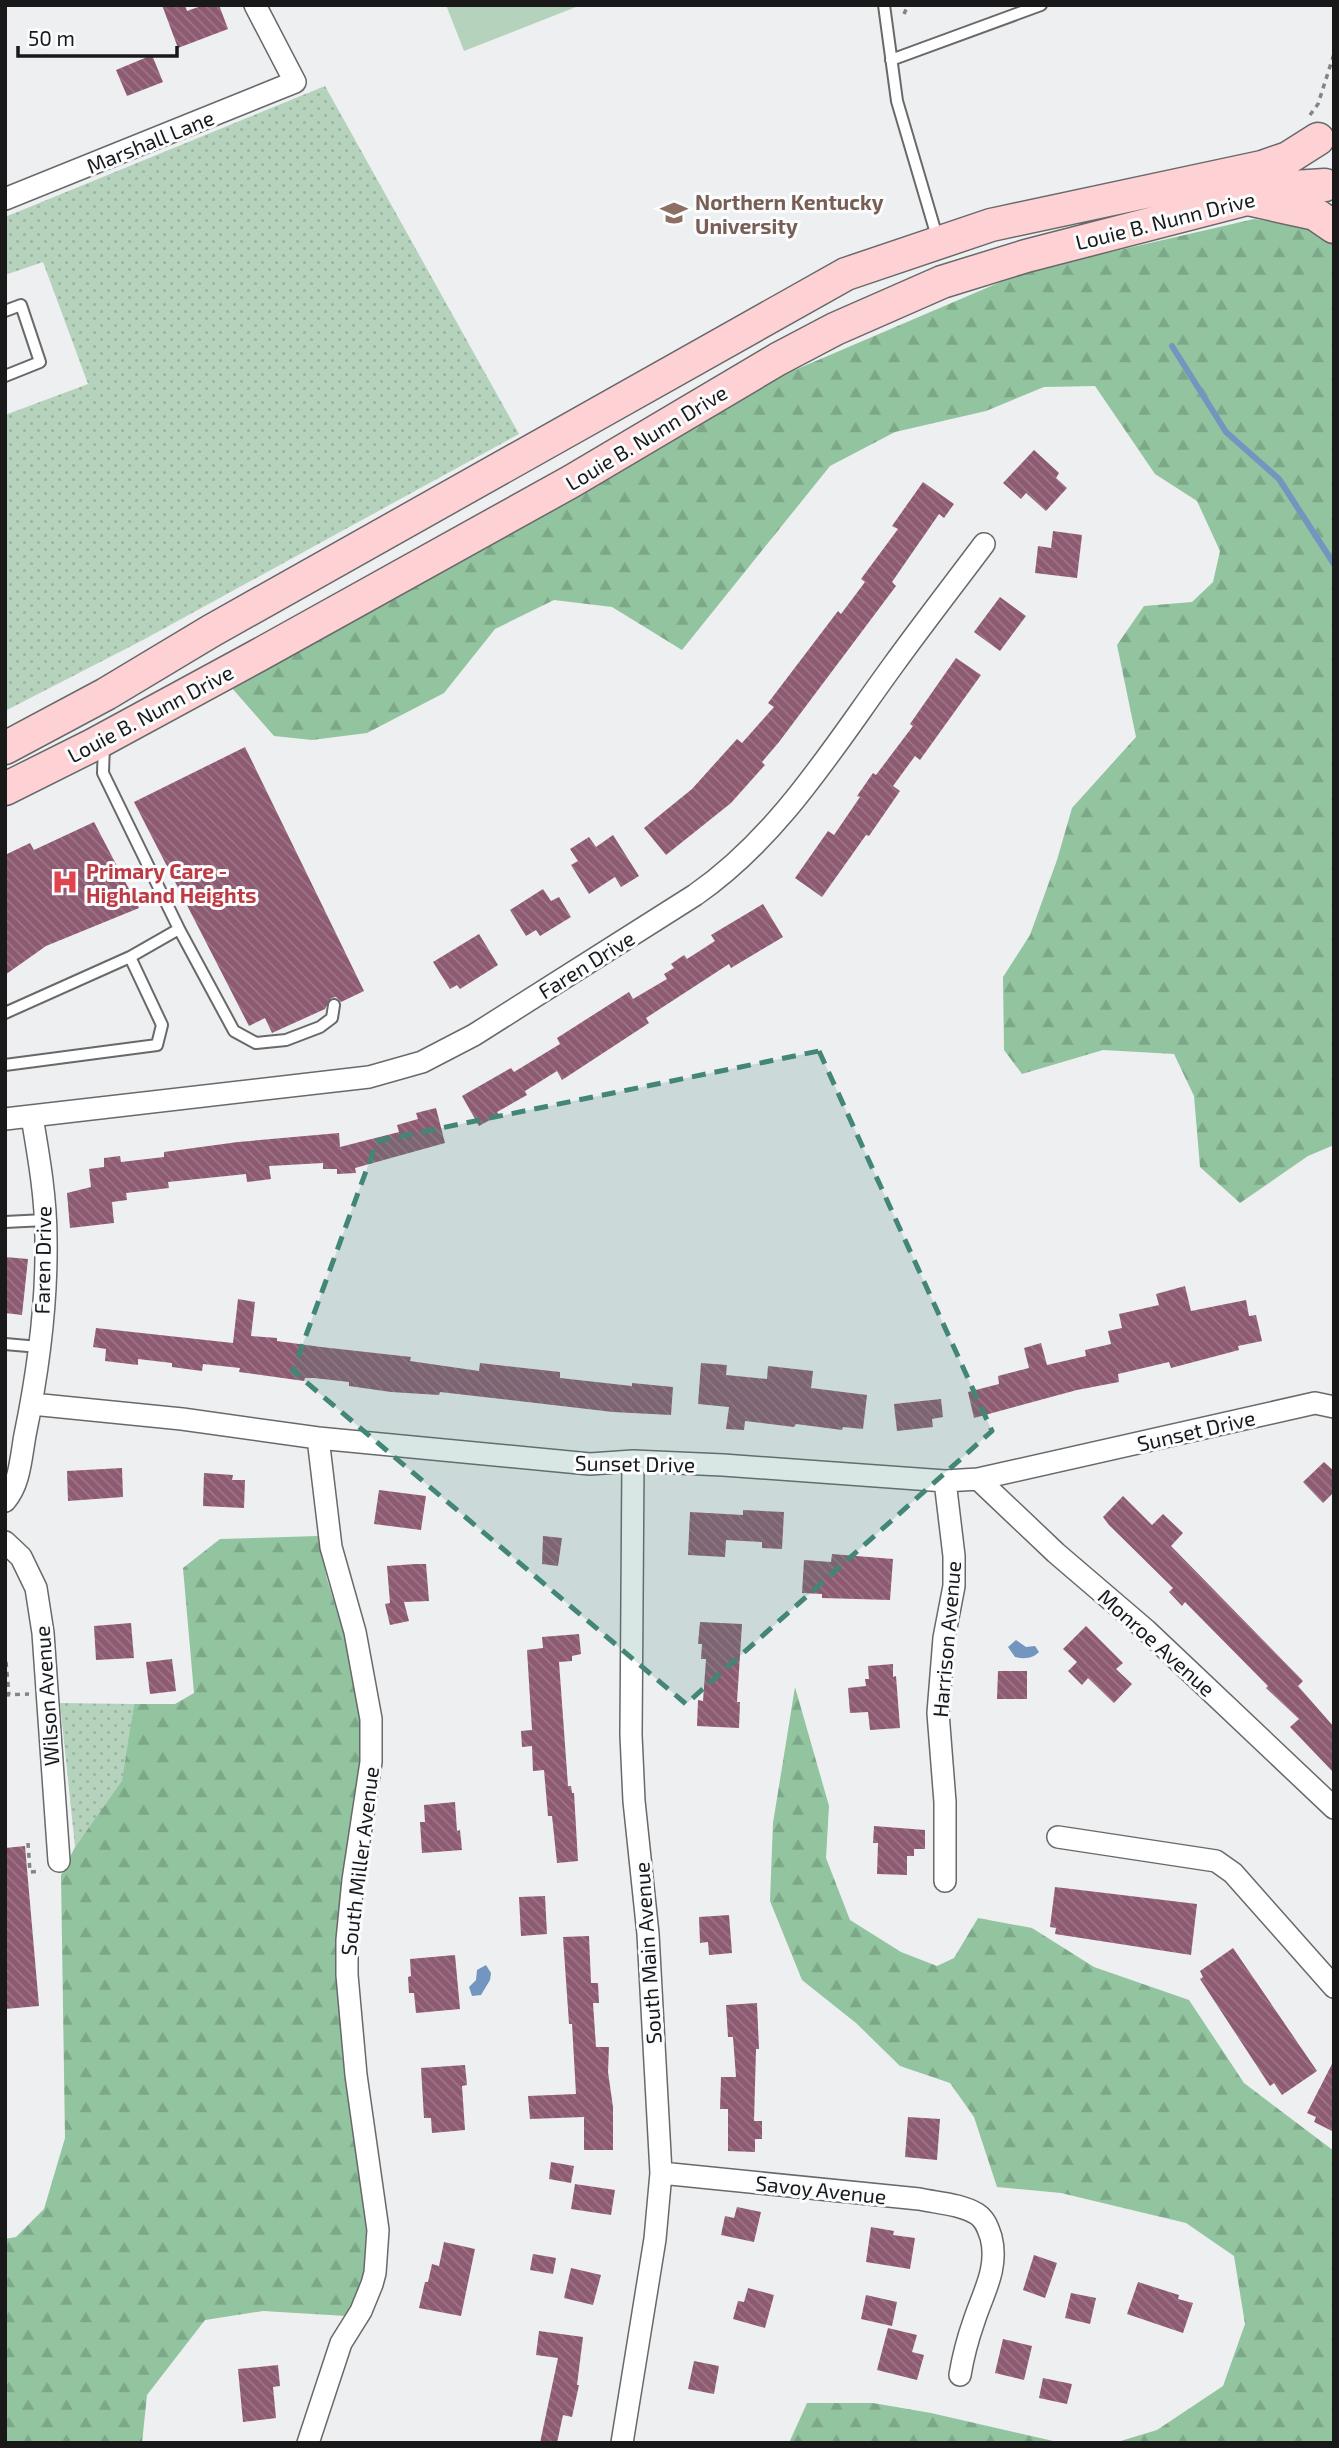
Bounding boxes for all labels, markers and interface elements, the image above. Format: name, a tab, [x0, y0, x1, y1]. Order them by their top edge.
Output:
scale bar	[18, 14, 177, 58]
text: 50 m	[28, 25, 75, 50]
street label: Marshall Lane	[83, 104, 217, 178]
street label: Louie B. Nunn Drive	[1073, 186, 1257, 254]
place label: Northern Kentucky University	[695, 189, 884, 239]
school or university icon: Northern Kentucky University	[659, 198, 689, 228]
street label: Louie B. Nunn Drive	[561, 379, 731, 495]
street label: Louie B. Nunn Drive	[63, 659, 237, 767]
place label: Primary Care - Highland Heights	[86, 858, 256, 907]
hospital icon: Primary Care - Highland Heights	[50, 867, 80, 897]
street label: Faren Drive	[533, 925, 639, 1003]
street label: Faren Drive	[29, 1206, 55, 1314]
street label: Sunset Drive	[1135, 1404, 1257, 1456]
street label: Sunset Drive	[575, 1449, 695, 1477]
street label: Harrison Avenue	[927, 1560, 965, 1718]
street label: Monroe Avenue	[1093, 1583, 1221, 1701]
street label: Wilson Avenue	[29, 1625, 63, 1767]
street label: South Miller Avenue	[335, 1765, 383, 1957]
street label: South Main Avenue	[628, 1861, 666, 2045]
street label: Savoy Avenue	[754, 2170, 888, 2208]

